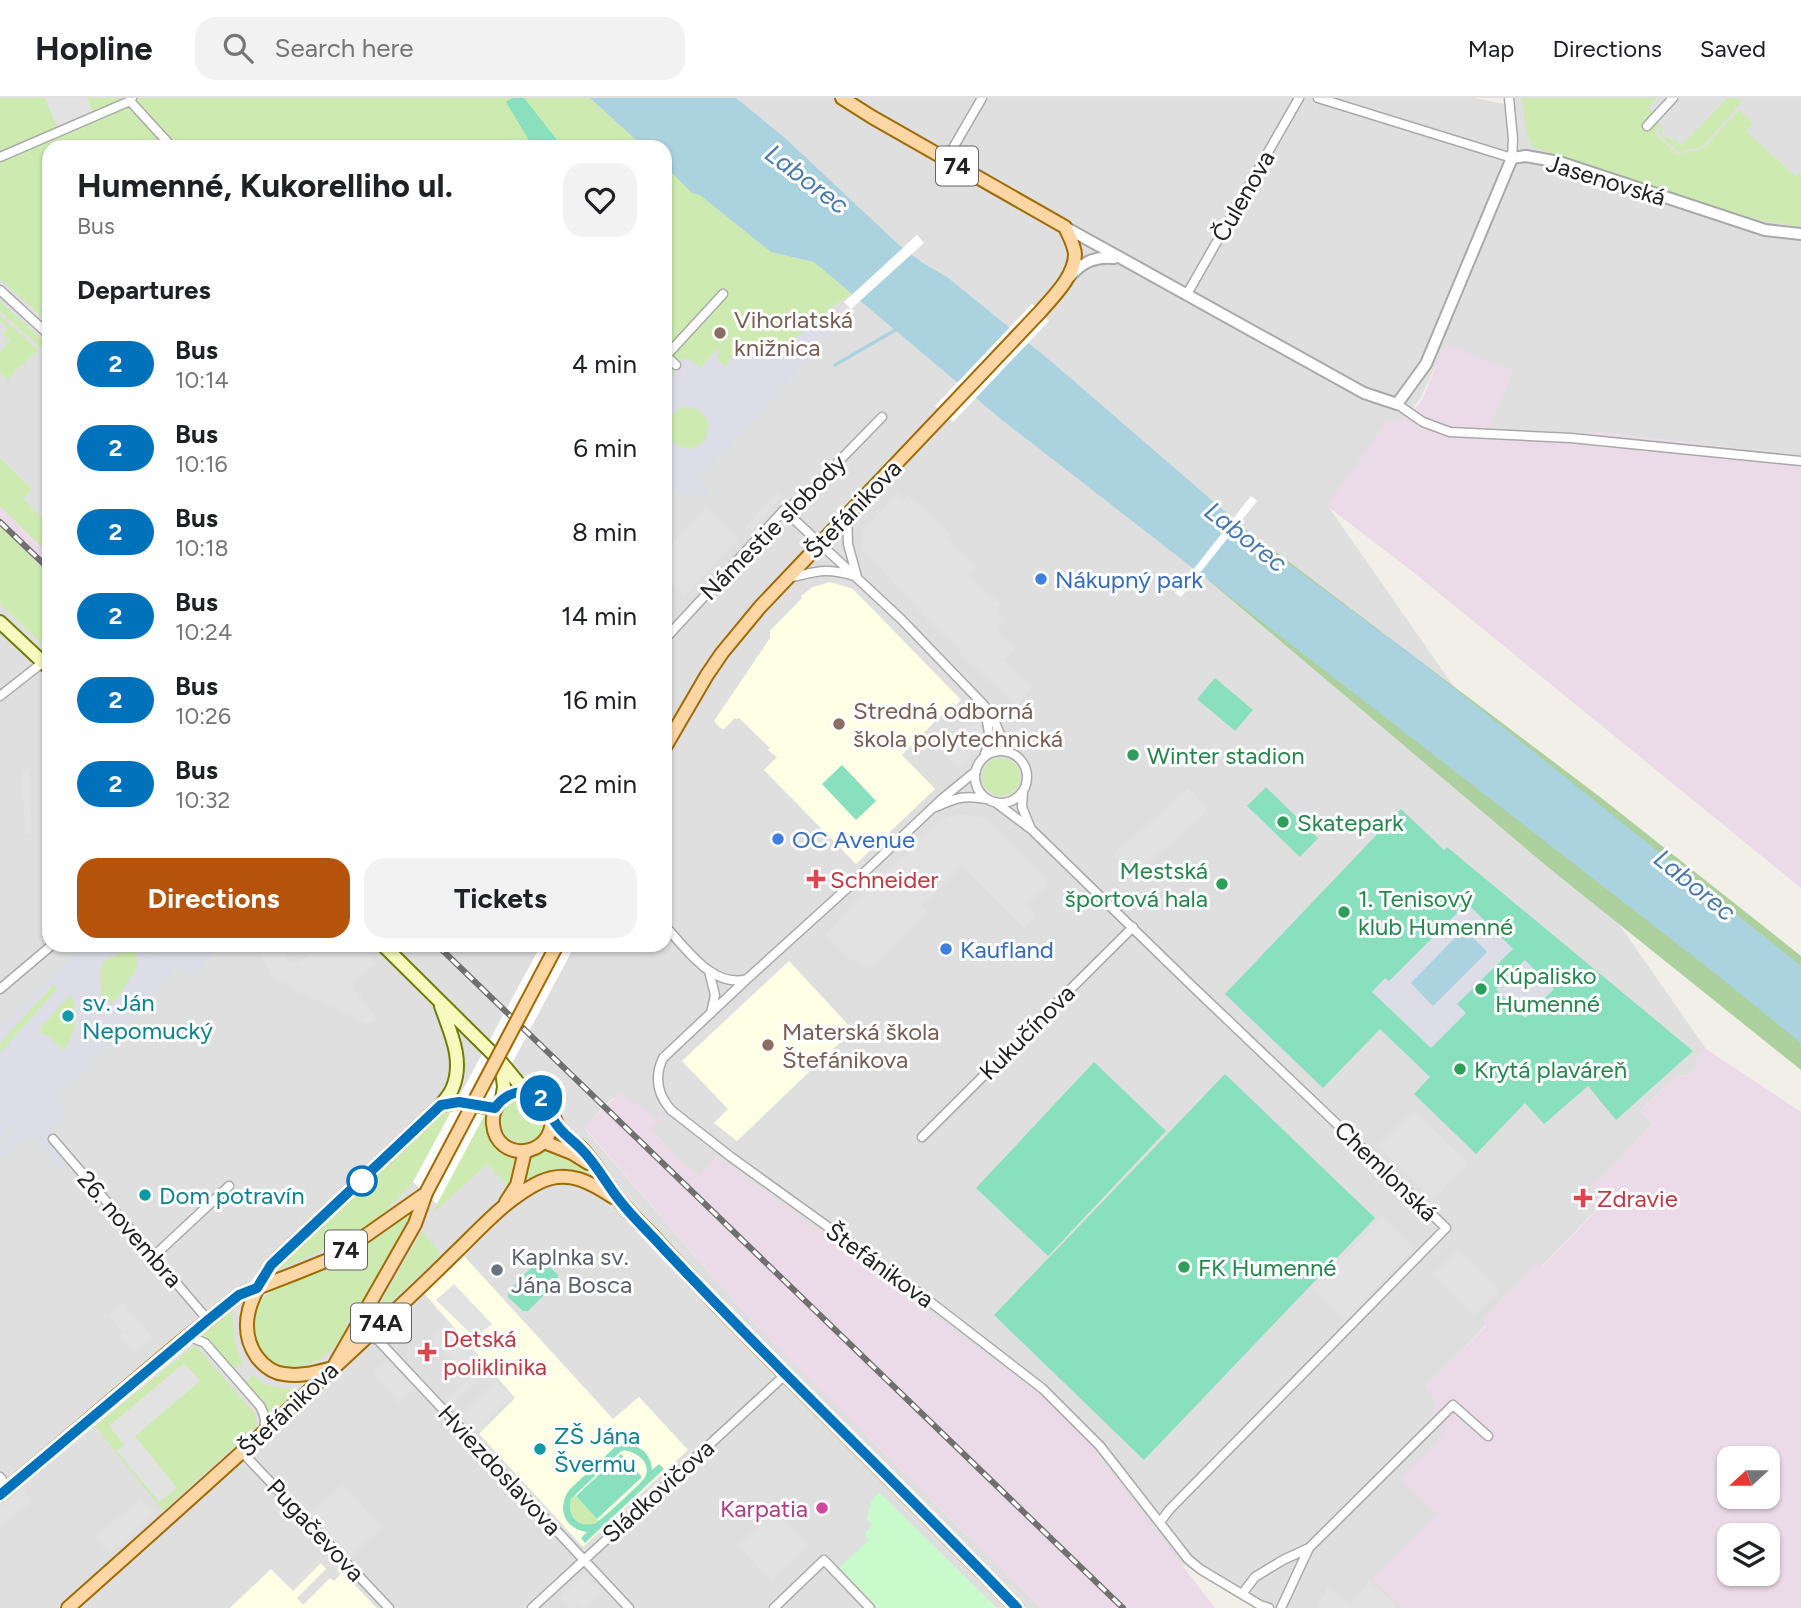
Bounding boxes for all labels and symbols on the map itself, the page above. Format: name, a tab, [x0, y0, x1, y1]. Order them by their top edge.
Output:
water label: Laborec	[759, 137, 855, 221]
street label: Čulenova	[1205, 145, 1281, 247]
road number: 74	[936, 146, 978, 186]
street label: Jasenovská	[1543, 148, 1669, 212]
place label: Vihorlatská knižnica	[734, 305, 853, 362]
marker: Vihorlatská knižnica	[712, 325, 728, 341]
street label: Námestie slobody	[694, 448, 852, 606]
street label: Štefánikova	[799, 454, 907, 564]
water label: Laborec	[1198, 495, 1294, 579]
place label: Nákupný park	[1055, 565, 1203, 594]
marker: Nákupný park	[1033, 571, 1049, 587]
place label: Stredná odborná škola polytechnická	[853, 696, 1063, 753]
marker: Stredná odborná škola polytechnická	[831, 716, 847, 732]
place label: Winter stadion	[1147, 741, 1305, 770]
marker: Winter stadion	[1125, 747, 1141, 763]
place label: Skatepark	[1297, 808, 1404, 837]
marker: Skatepark	[1275, 814, 1291, 830]
place label: OC Avenue	[792, 825, 915, 854]
marker: OC Avenue	[770, 831, 786, 847]
water label: Laborec	[1647, 842, 1743, 928]
place label: Mestská športová hala	[1064, 856, 1208, 913]
place label: Schneider	[830, 865, 938, 894]
marker: Schneider	[808, 871, 824, 887]
marker: Mestská športová hala	[1214, 876, 1230, 892]
place label: 1. Tenisový klub Humenné	[1358, 884, 1513, 941]
marker: 1. Tenisový klub Humenné	[1336, 904, 1352, 920]
place label: Kaufland	[960, 935, 1054, 964]
marker: Kaufland	[938, 941, 954, 957]
place label: Kúpalisko Humenné	[1495, 961, 1600, 1018]
street label: Kukučínova	[973, 978, 1081, 1086]
marker: Kúpalisko Humenné	[1473, 981, 1489, 997]
place label: sv. Ján Nepomucký	[82, 988, 213, 1045]
marker: sv. Ján Nepomucký	[60, 1008, 76, 1024]
place label: Materská škola Štefánikova	[782, 1017, 940, 1074]
marker: Materská škola Štefánikova	[760, 1037, 776, 1053]
place label: Krytá plaváreň	[1474, 1055, 1627, 1084]
marker: Krytá plaváreň	[1452, 1061, 1468, 1077]
line badge: 2	[518, 1075, 564, 1121]
street label: Chemlonská	[1329, 1115, 1443, 1227]
street label: 26. novembra	[71, 1165, 189, 1293]
unlabelled marker	[347, 1166, 377, 1196]
place label: Dom potravín	[159, 1181, 305, 1210]
place label: Zdravie	[1597, 1184, 1678, 1213]
marker: Dom potravín	[137, 1187, 153, 1203]
marker: Zdravie	[1575, 1190, 1591, 1206]
street label: Štefánikova	[820, 1216, 940, 1314]
road number: 74	[325, 1231, 367, 1270]
place label: Kaplnka sv. Jána Bosca	[511, 1242, 632, 1299]
place label: FK Humenné	[1198, 1253, 1336, 1282]
marker: FK Humenné	[1176, 1259, 1192, 1275]
marker: Kaplnka sv. Jána Bosca	[489, 1262, 505, 1278]
road number: 74A	[351, 1304, 411, 1342]
place label: Detská poliklinika	[443, 1324, 547, 1381]
marker: Detská poliklinika	[417, 1342, 437, 1362]
street label: Štefánikova	[232, 1355, 344, 1463]
street label: Hviezdoslavova	[432, 1399, 568, 1541]
place label: ZŠ Jána Švermu	[554, 1421, 640, 1478]
street label: Sládkovičova	[596, 1433, 720, 1549]
marker: ZŠ Jána Švermu	[532, 1441, 548, 1457]
north arrow	[1717, 1446, 1780, 1508]
street label: Pugačevova	[261, 1473, 371, 1587]
place label: Karpatia	[720, 1494, 808, 1523]
marker: Karpatia	[814, 1500, 830, 1516]

